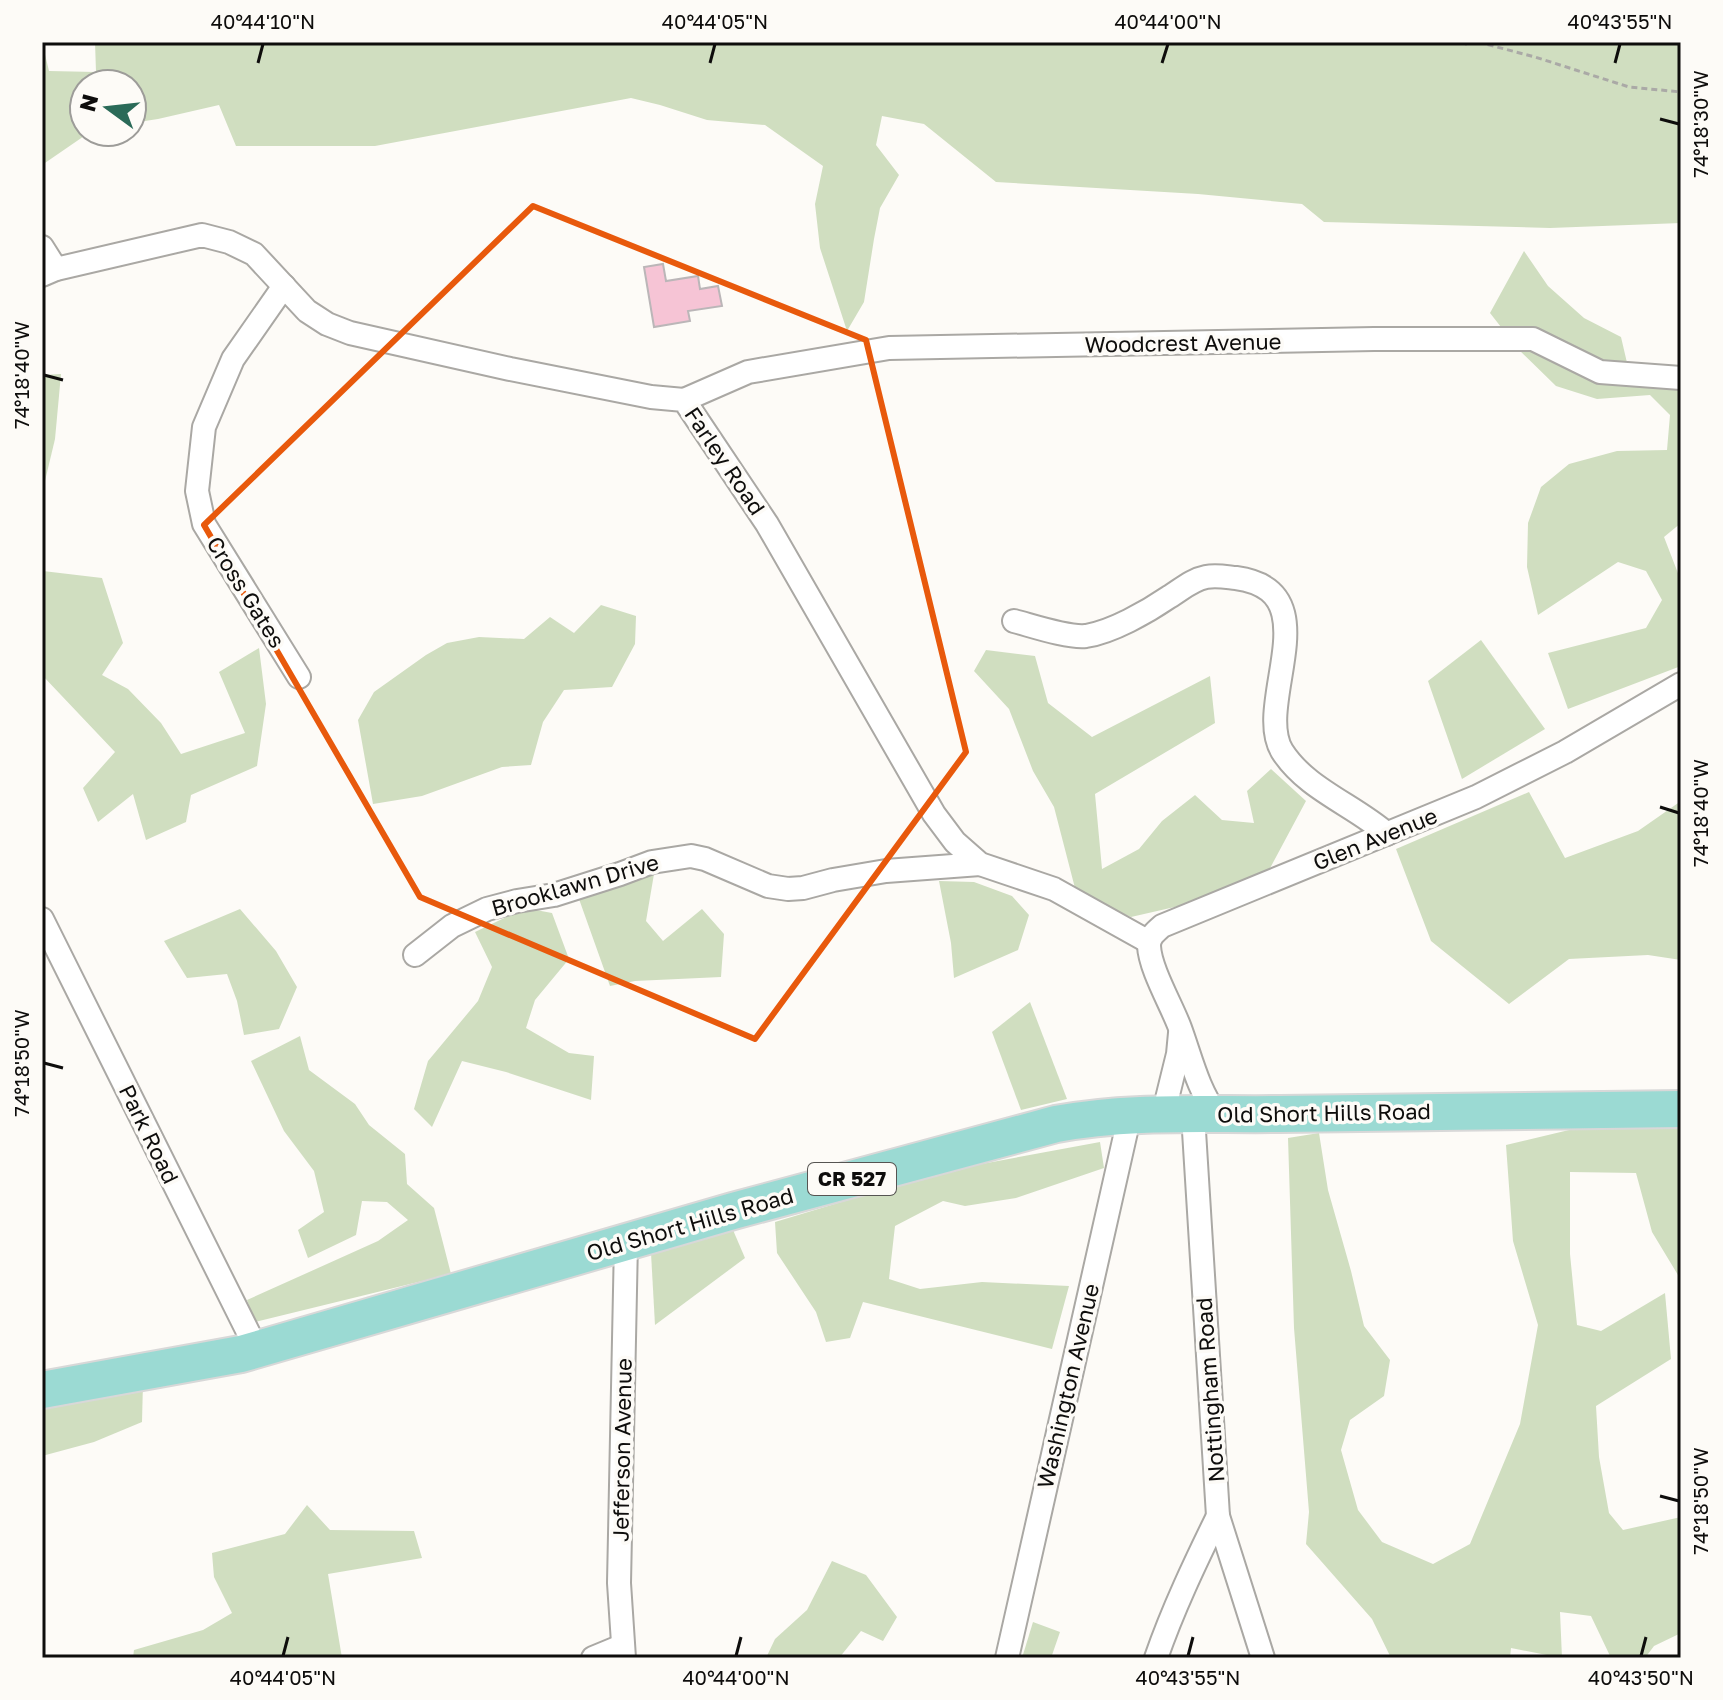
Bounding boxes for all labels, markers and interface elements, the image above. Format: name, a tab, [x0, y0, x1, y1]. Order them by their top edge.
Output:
text: 40°44'10"N	[211, 9, 315, 33]
text: 40°44'05"N	[662, 9, 768, 33]
text: 40°44'00"N	[1114, 9, 1222, 33]
text: 40°43'55"N	[1567, 9, 1673, 33]
north arrow	[68, 68, 148, 148]
text: 74°18'30"W	[1688, 70, 1712, 178]
text: N	[73, 91, 103, 114]
text: 74°18'40"W	[9, 321, 33, 429]
street label: Woodcrest Avenue	[1084, 327, 1282, 358]
street label: Farley Road	[679, 402, 771, 520]
street label: Cross Gates	[202, 531, 291, 652]
text: 74°18'40"W	[1688, 759, 1712, 867]
street label: Glen Avenue	[1309, 801, 1441, 876]
street label: Brooklawn Drive	[488, 848, 662, 921]
text: 74°18'50"W	[9, 1009, 33, 1117]
street label: Park Road	[114, 1080, 185, 1188]
street label: Old Short Hills Road	[1217, 1097, 1431, 1128]
road number: CR 527	[808, 1163, 896, 1195]
street label: Old Short Hills Road	[583, 1181, 796, 1266]
street label: Washington Avenue	[1031, 1281, 1104, 1491]
street label: Nottingham Road	[1190, 1297, 1229, 1483]
street label: Jefferson Avenue	[606, 1358, 637, 1542]
text: 74°18'50"W	[1688, 1447, 1712, 1555]
text: 40°44'05"N	[230, 1665, 336, 1689]
text: 40°44'00"N	[682, 1665, 790, 1689]
text: 40°43'55"N	[1135, 1665, 1241, 1689]
text: 40°43'50"N	[1588, 1665, 1694, 1689]

